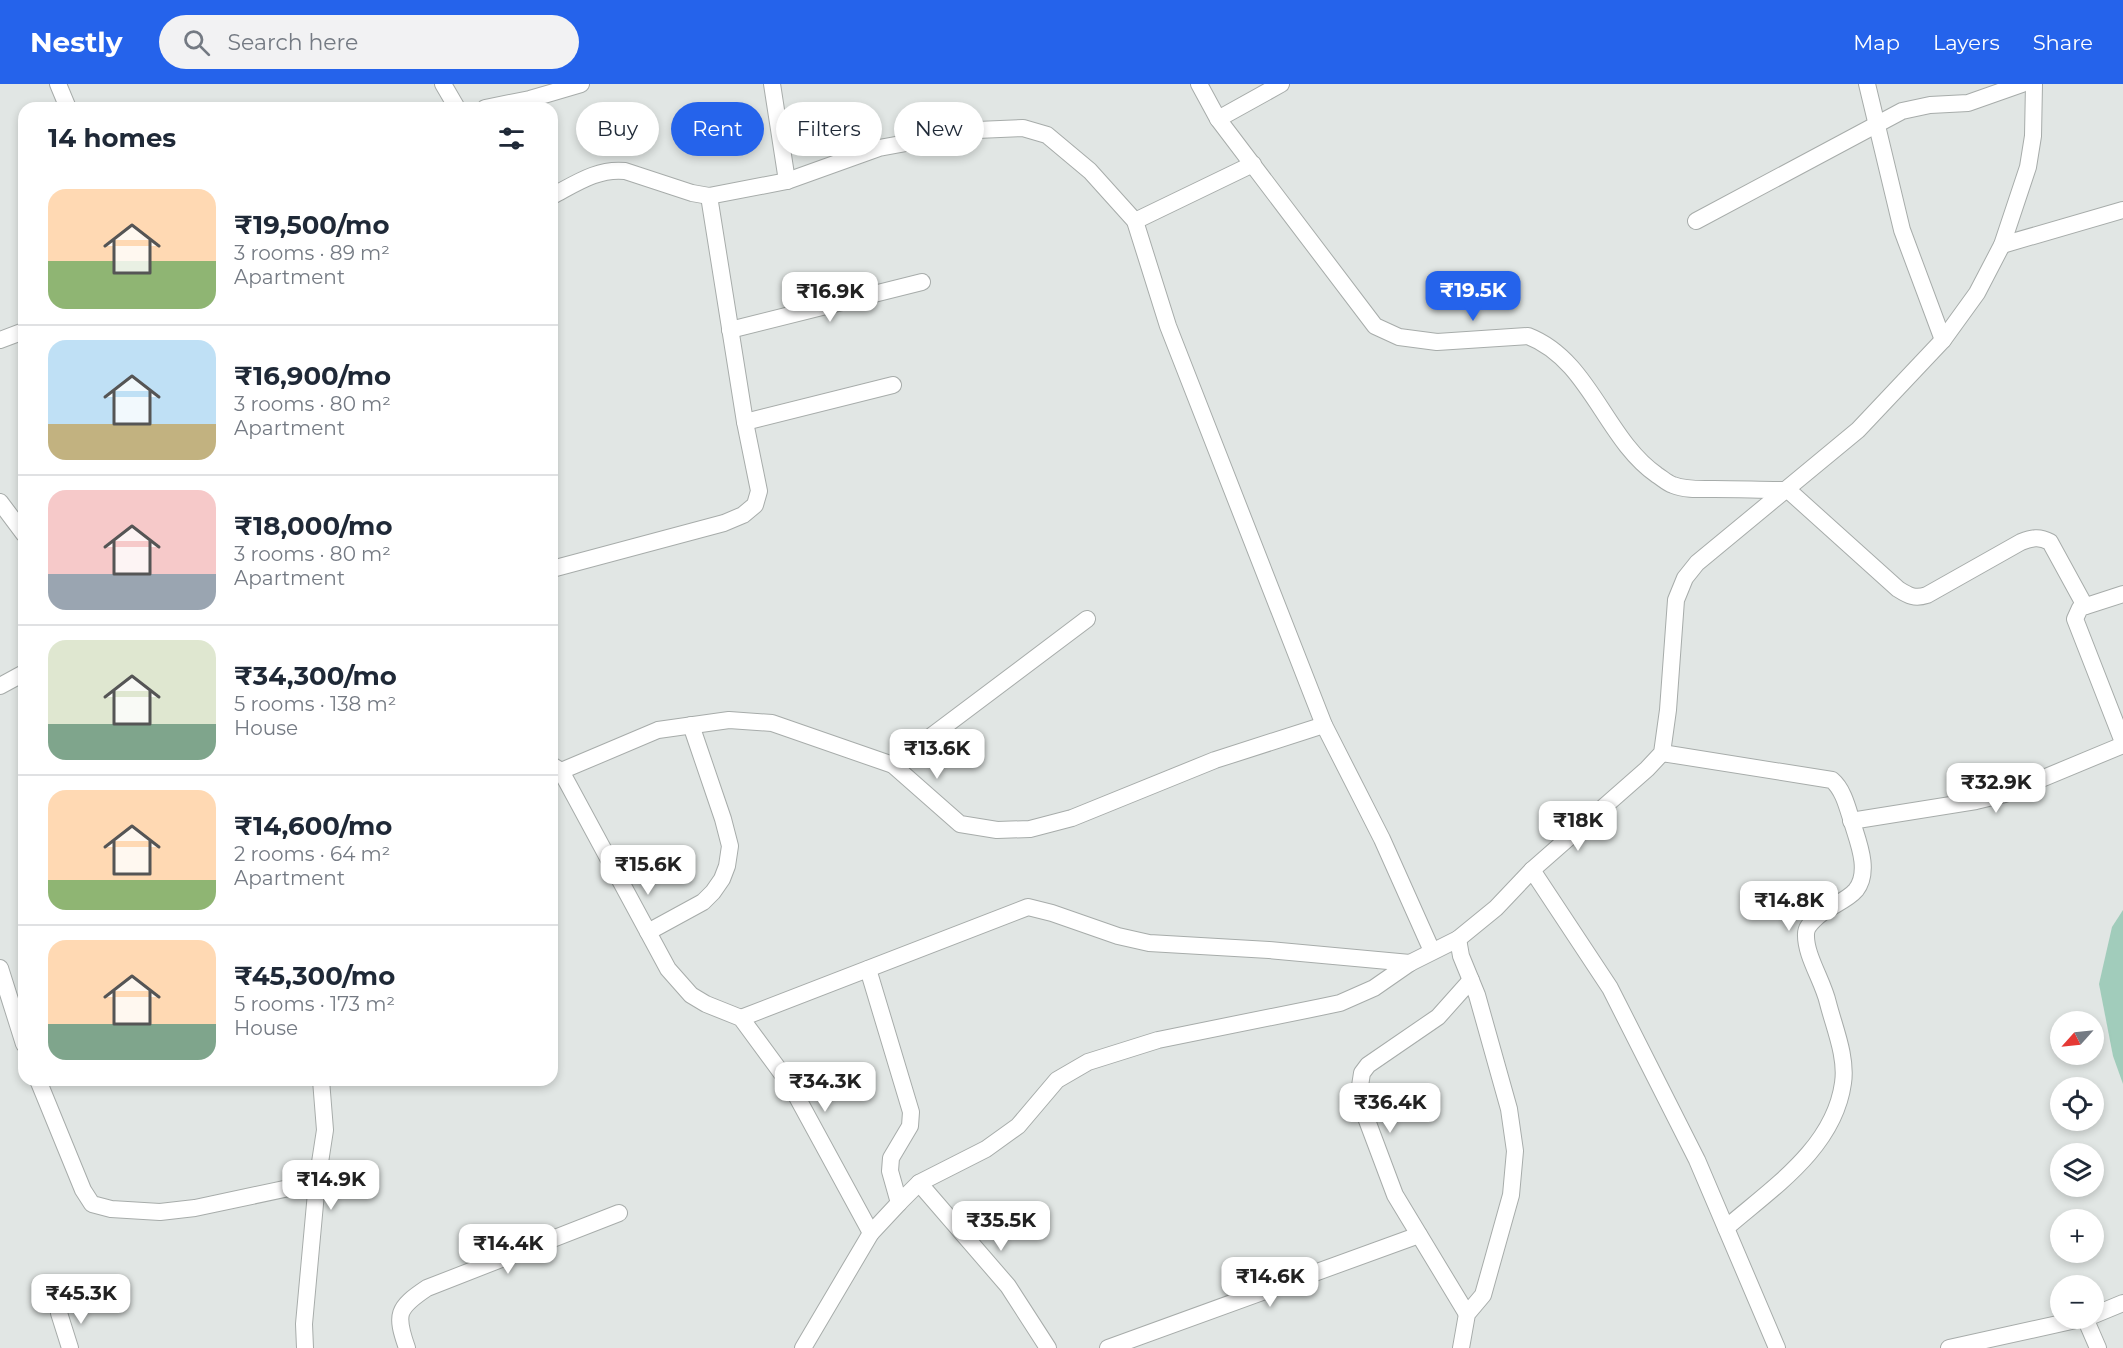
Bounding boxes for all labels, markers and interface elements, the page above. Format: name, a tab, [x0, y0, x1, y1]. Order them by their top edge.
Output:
search box	[159, 15, 579, 69]
text: Nestly	[30, 25, 123, 59]
icon: search	[180, 26, 213, 59]
text: Search here	[228, 29, 358, 56]
text: Map	[1853, 30, 1900, 55]
text: Layers	[1933, 30, 2000, 55]
text: Share	[2033, 30, 2093, 55]
chip: Buy	[576, 102, 659, 156]
chip: Rent	[671, 102, 764, 156]
chip: Filters	[776, 102, 882, 156]
chip: New	[894, 102, 984, 156]
text: 14 homes	[48, 122, 176, 154]
icon: filters	[495, 122, 528, 155]
text: ₹19,500/mo	[234, 209, 389, 241]
icon: home	[96, 213, 168, 285]
text: 3 rooms · 89 m²	[234, 241, 390, 265]
text: Apartment	[234, 265, 345, 289]
pin: ₹19.5K	[1424, 271, 1522, 322]
pin: ₹16.9K	[781, 272, 879, 323]
text: ₹19.5K	[1440, 278, 1506, 302]
text: ₹16.9K	[796, 279, 864, 303]
text: ₹16,900/mo	[234, 360, 391, 392]
icon: home	[96, 364, 168, 436]
text: 3 rooms · 80 m²	[234, 392, 391, 416]
text: Apartment	[234, 416, 345, 440]
text: ₹18,000/mo	[234, 510, 392, 542]
icon: home	[96, 514, 168, 586]
text: 3 rooms · 80 m²	[234, 542, 391, 566]
text: Apartment	[234, 566, 345, 590]
text: ₹34,300/mo	[234, 660, 397, 692]
icon: home	[96, 664, 168, 736]
text: 5 rooms · 138 m²	[234, 692, 396, 716]
text: House	[234, 716, 298, 740]
pin: ₹13.6K	[888, 729, 986, 780]
text: ₹13.6K	[904, 736, 970, 760]
pin: ₹32.9K	[1947, 763, 2045, 814]
text: ₹32.9K	[1961, 770, 2032, 794]
pin: ₹18K	[1542, 801, 1614, 852]
text: ₹18K	[1553, 808, 1603, 832]
text: ₹14,600/mo	[234, 810, 392, 842]
icon: home	[96, 814, 168, 886]
text: 2 rooms · 64 m²	[234, 842, 390, 866]
pin: ₹15.6K	[599, 845, 697, 896]
text: ₹15.6K	[615, 852, 681, 876]
text: Apartment	[234, 866, 345, 890]
pin: ₹14.8K	[1740, 881, 1838, 932]
text: ₹14.8K	[1754, 888, 1824, 912]
text: ₹45,300/mo	[234, 960, 395, 992]
icon: home	[96, 964, 168, 1036]
text: 5 rooms · 173 m²	[234, 992, 395, 1016]
north arrow	[2050, 1011, 2104, 1065]
map controls	[2050, 1011, 2104, 1329]
text: House	[234, 1016, 298, 1040]
pin: ₹34.3K	[776, 1062, 874, 1113]
text: ₹34.3K	[789, 1069, 861, 1093]
button: locate	[2050, 1077, 2104, 1131]
pin: ₹36.4K	[1341, 1083, 1439, 1134]
text: ₹36.4K	[1353, 1090, 1427, 1114]
button: layers	[2050, 1143, 2104, 1197]
pin: ₹14.9K	[282, 1160, 380, 1211]
text: ₹14.9K	[296, 1167, 366, 1191]
pin: ₹35.5K	[952, 1201, 1050, 1252]
text: ₹35.5K	[966, 1208, 1036, 1232]
button: +	[2050, 1209, 2104, 1263]
pin: ₹14.4K	[459, 1224, 557, 1275]
text: ₹14.4K	[473, 1231, 543, 1255]
pin: ₹14.6K	[1221, 1257, 1319, 1308]
text: ₹14.6K	[1235, 1264, 1305, 1288]
pin: ₹45.3K	[32, 1274, 130, 1325]
button: −	[2050, 1275, 2104, 1329]
text: ₹45.3K	[45, 1281, 117, 1305]

